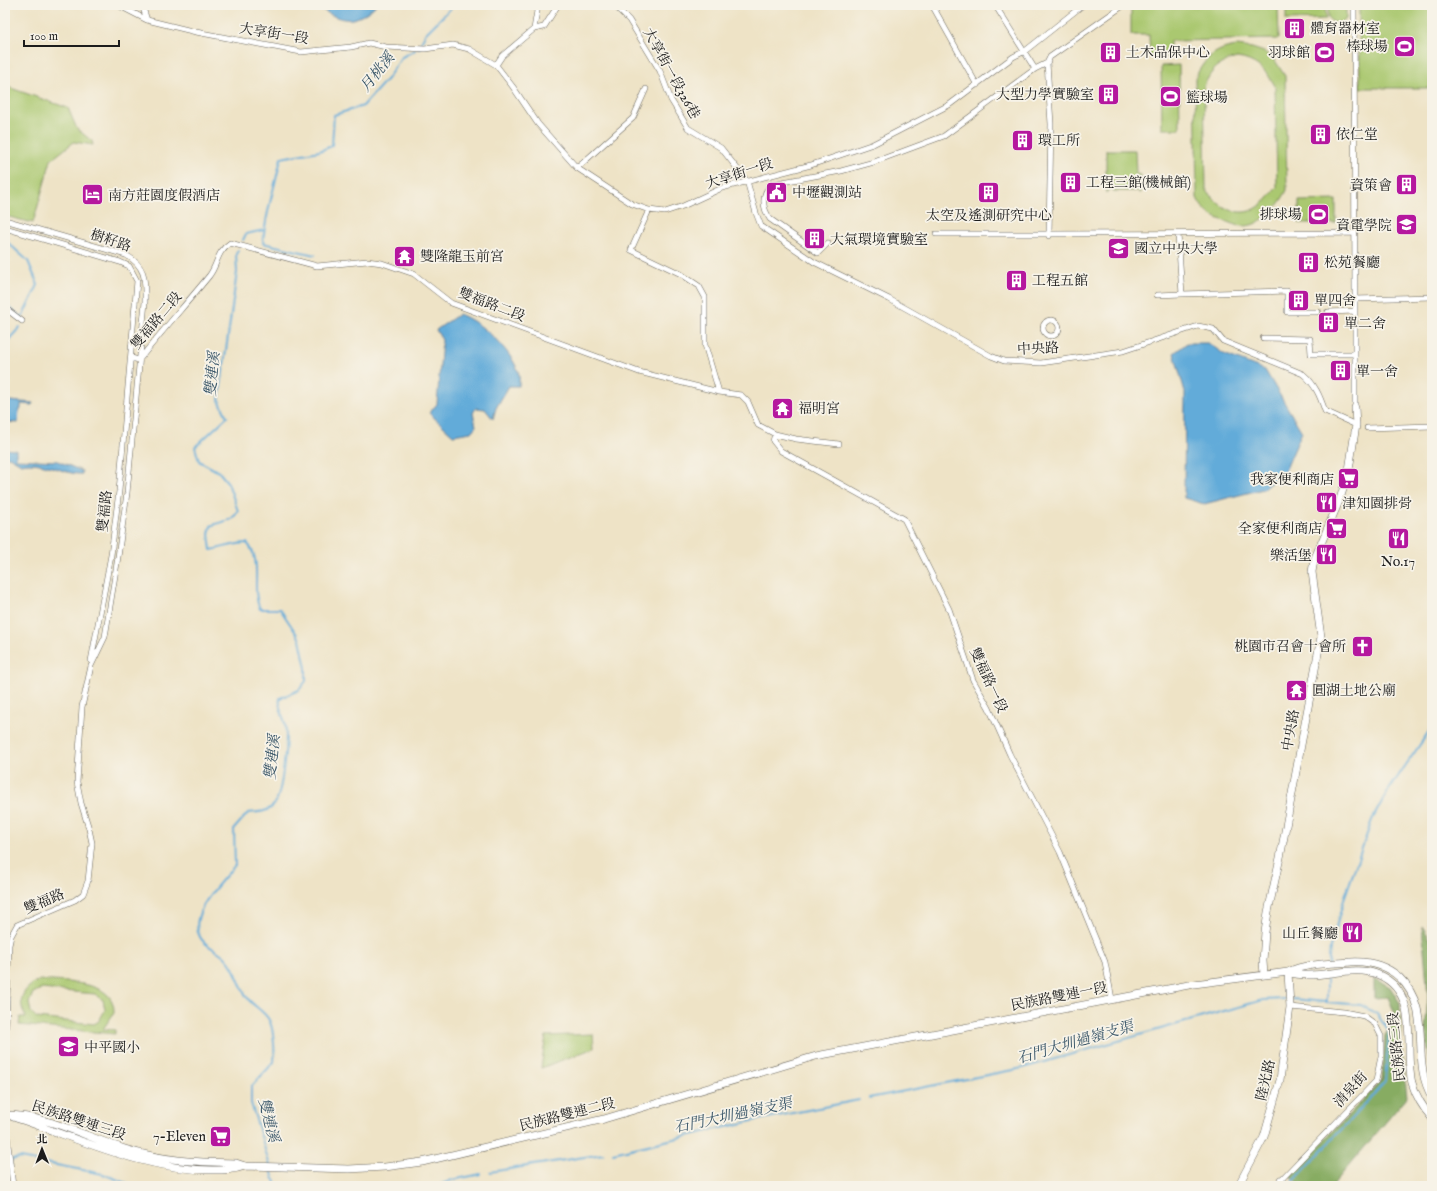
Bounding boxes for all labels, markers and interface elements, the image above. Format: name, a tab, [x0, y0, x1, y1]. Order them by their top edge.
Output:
building icon: 體育器材室	[1282, 15, 1308, 41]
street label: 大享街一段	[238, 20, 310, 48]
place label: 體育器材室	[1310, 20, 1380, 38]
scale bar	[24, 22, 119, 48]
street label: 大享街一段326巷	[639, 25, 704, 122]
text: 100 m	[30, 29, 58, 44]
sports icon: 棒球場	[1391, 33, 1417, 59]
place label: 棒球場	[1346, 38, 1388, 56]
building icon: 土木品保中心	[1098, 39, 1124, 65]
sports icon: 羽球館	[1312, 39, 1338, 65]
place label: 土木品保中心	[1126, 44, 1210, 62]
place label: 羽球館	[1268, 44, 1310, 62]
water label: 月桃溪	[356, 47, 400, 96]
building icon: 大型力學實驗室	[1096, 81, 1122, 107]
sports icon: 籃球場	[1157, 84, 1183, 110]
place label: 大型力學實驗室	[996, 86, 1094, 104]
place label: 籃球場	[1186, 89, 1228, 107]
building icon: 依仁堂	[1307, 121, 1333, 147]
place label: 依仁堂	[1336, 126, 1378, 144]
building icon: 環工所	[1010, 127, 1036, 153]
place label: 環工所	[1038, 132, 1080, 150]
street label: 大享街一段	[703, 155, 775, 193]
building icon: 工程三館(機械館)	[1057, 169, 1083, 195]
building icon: 資策會	[1394, 172, 1420, 198]
place label: 工程三館(機械館)	[1086, 174, 1191, 192]
place label: 資策會	[1350, 177, 1392, 195]
public building icon: 中壢觀測站	[763, 179, 789, 205]
building icon: 太空及遙測研究中心	[976, 180, 1002, 206]
hotel icon: 南方莊園度假酒店	[79, 182, 105, 208]
place label: 中壢觀測站	[792, 184, 862, 202]
place label: 南方莊園度假酒店	[108, 187, 220, 205]
sports icon: 排球場	[1305, 201, 1331, 227]
place label: 排球場	[1260, 206, 1302, 224]
place label: 太空及遙測研究中心	[926, 207, 1052, 225]
school or university icon: 資電學院	[1394, 212, 1420, 238]
place label: 資電學院	[1336, 217, 1392, 235]
street label: 樹籽路	[88, 226, 133, 256]
building icon: 大氣環境實驗室	[801, 226, 827, 252]
place label: 大氣環境實驗室	[830, 231, 928, 249]
school or university icon: 國立中央大學	[1106, 235, 1132, 261]
place label: 國立中央大學	[1134, 240, 1218, 258]
temple icon: 雙隆龍玉前宮	[392, 243, 418, 269]
place label: 雙隆龍玉前宮	[420, 248, 504, 266]
building icon: 松苑餐廳	[1296, 249, 1322, 275]
place label: 松苑餐廳	[1324, 254, 1380, 272]
building icon: 工程五館	[1004, 267, 1030, 293]
place label: 工程五館	[1032, 272, 1088, 290]
street label: 雙福路二段	[456, 284, 528, 326]
building icon: 單四舍	[1285, 287, 1311, 313]
street label: 雙福路二段	[127, 288, 186, 353]
place label: 單四舍	[1314, 292, 1356, 310]
building icon: 單二舍	[1315, 310, 1341, 336]
place label: 單二舍	[1344, 315, 1386, 333]
street label: 中央路	[1017, 339, 1059, 359]
water label: 雙連溪	[201, 349, 224, 397]
building icon: 單一舍	[1327, 358, 1353, 384]
place label: 單一舍	[1356, 363, 1398, 381]
temple icon: 福明宮	[769, 395, 795, 421]
place label: 福明宮	[798, 400, 840, 418]
supermarket icon: 我家便利商店	[1336, 466, 1362, 492]
place label: 我家便利商店	[1250, 471, 1334, 489]
street label: 雙福路	[94, 489, 116, 533]
restaurant icon: 津知園排骨	[1313, 490, 1339, 516]
place label: 津知園排骨	[1342, 495, 1412, 513]
supermarket icon: 全家便利商店	[1324, 515, 1350, 541]
place label: 全家便利商店	[1238, 520, 1322, 538]
restaurant icon: No.17	[1385, 526, 1411, 552]
restaurant icon: 樂活堡	[1314, 542, 1340, 568]
place label: 樂活堡	[1270, 547, 1312, 565]
place label: No.17	[1381, 553, 1415, 571]
church icon: 桃園市召會十會所	[1349, 633, 1375, 659]
place label: 桃園市召會十會所	[1234, 638, 1346, 656]
street label: 雙福路一段	[965, 645, 1011, 716]
temple icon: 圓湖土地公廟	[1283, 677, 1309, 703]
place label: 圓湖土地公廟	[1312, 682, 1396, 700]
street label: 中央路	[1278, 708, 1303, 752]
water label: 雙連溪	[261, 732, 285, 780]
street label: 雙福路	[22, 885, 67, 918]
restaurant icon: 山丘餐廳	[1340, 920, 1366, 946]
place label: 山丘餐廳	[1282, 925, 1338, 943]
street label: 民族路雙連一段	[1009, 979, 1109, 1015]
street label: 民族路三段	[1384, 1011, 1410, 1083]
water label: 石門大圳過嶺支渠	[1015, 1016, 1137, 1068]
school or university icon: 中平國小	[56, 1034, 82, 1060]
place label: 中平國小	[84, 1039, 140, 1057]
street label: 陸光路	[1252, 1058, 1279, 1103]
street label: 清泉街	[1330, 1068, 1371, 1111]
water label: 石門大圳過嶺支渠	[672, 1093, 796, 1137]
street label: 民族路雙連二段	[518, 1094, 617, 1136]
water label: 雙連溪	[254, 1096, 284, 1146]
street label: 民族路雙連三段	[29, 1097, 128, 1145]
supermarket icon: 7-Eleven	[208, 1123, 234, 1149]
place label: 7-Eleven	[153, 1128, 207, 1146]
north arrow	[22, 1129, 62, 1169]
text: 北	[36, 1133, 47, 1147]

